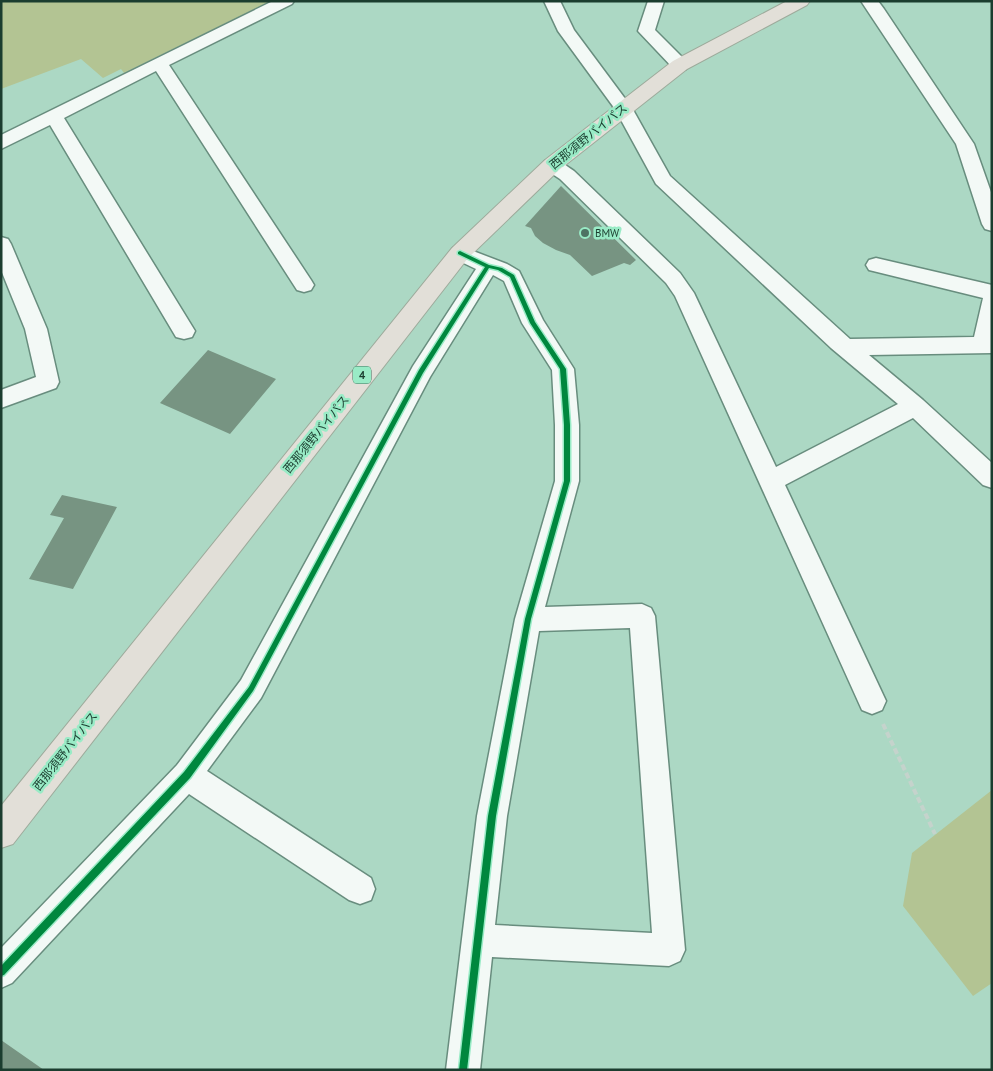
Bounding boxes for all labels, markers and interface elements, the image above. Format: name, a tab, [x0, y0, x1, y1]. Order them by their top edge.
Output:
street label: 西那須野バイパス	[546, 100, 630, 172]
place label: BMW	[595, 226, 620, 240]
marker: BMW	[579, 227, 591, 239]
road number: 4	[353, 366, 371, 384]
street label: 西那須野バイパス	[280, 392, 352, 476]
street label: 西那須野バイパス	[30, 709, 100, 793]

